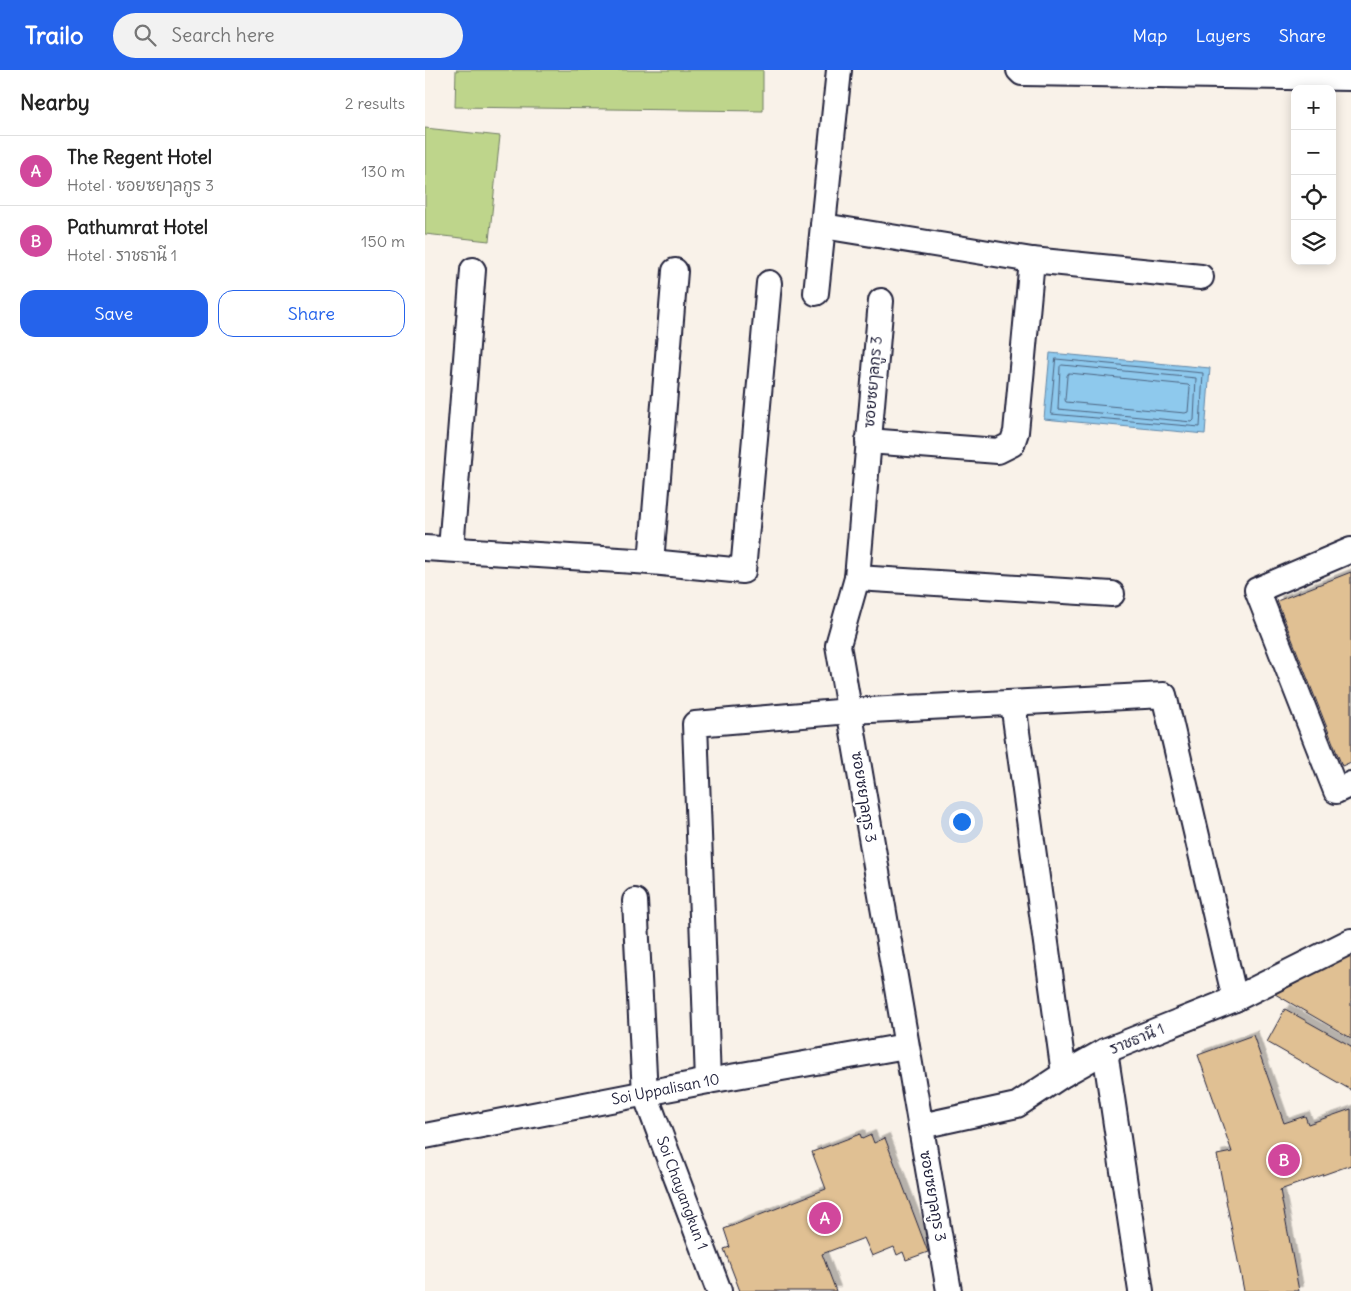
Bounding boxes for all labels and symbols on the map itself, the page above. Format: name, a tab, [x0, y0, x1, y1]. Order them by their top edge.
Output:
street label: ซอยซยๅลกูร 3	[859, 335, 888, 429]
street label: ซอยซยๅลกูร 3	[846, 750, 881, 844]
your location	[949, 809, 975, 835]
street label: ราชธานี 1	[1107, 1019, 1167, 1058]
street label: Soi Uppalisan 10	[610, 1069, 721, 1109]
street label: Soi Chayangkun 1	[653, 1133, 713, 1252]
pin: B	[1268, 1141, 1300, 1179]
street label: ซอยซยๅลกูร 3	[914, 1149, 951, 1243]
pin: A	[809, 1199, 841, 1237]

